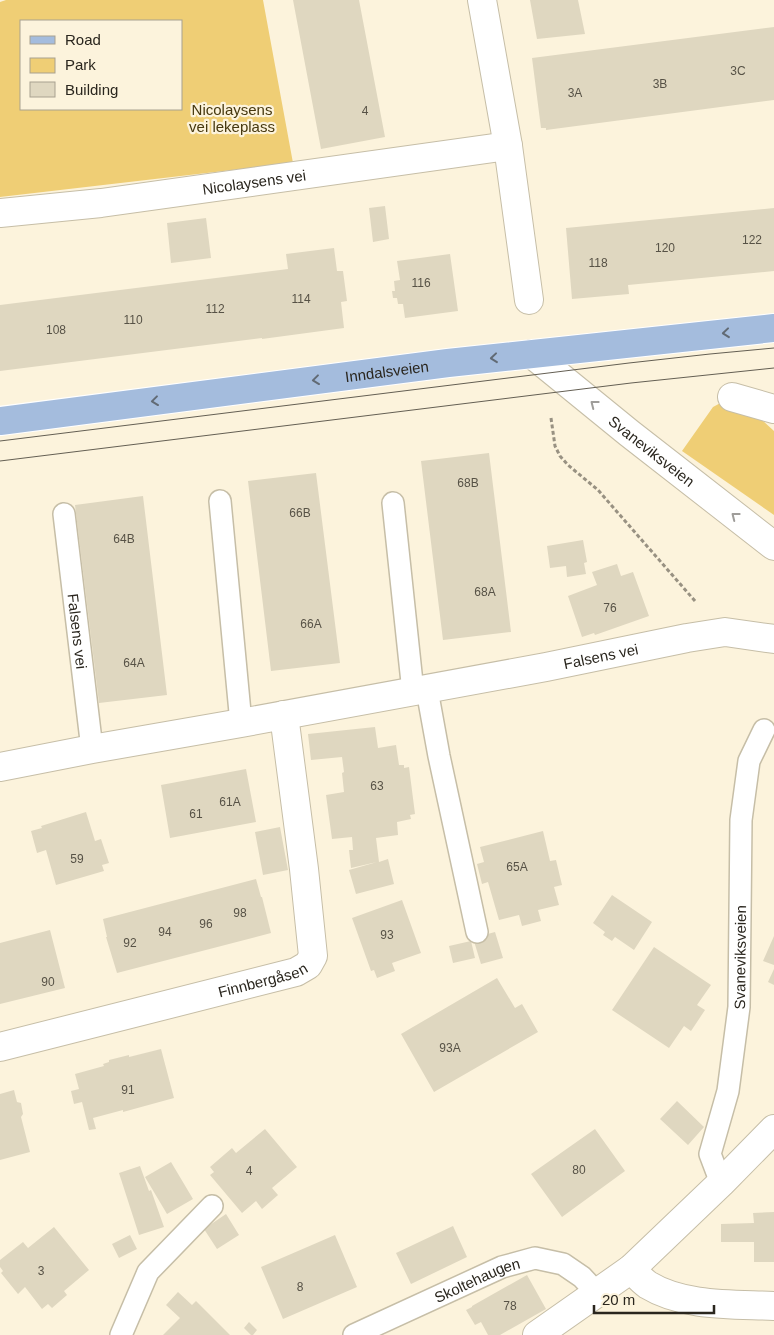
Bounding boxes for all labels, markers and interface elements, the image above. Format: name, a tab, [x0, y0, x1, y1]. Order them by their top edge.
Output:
legend	[20, 20, 182, 110]
text: Road	[65, 31, 101, 48]
text: Park	[65, 56, 96, 73]
house number: 3C	[730, 64, 746, 78]
house number: 3B	[653, 77, 667, 91]
text: Building	[65, 81, 118, 98]
house number: 3A	[568, 86, 582, 100]
park label: Nicolaysens vei lekeplass	[189, 101, 275, 135]
house number: 4	[362, 104, 369, 118]
street label: Nicolaysens vei	[201, 166, 307, 197]
house number: 122	[742, 233, 762, 247]
house number: 120	[655, 241, 675, 255]
house number: 118	[588, 256, 608, 270]
house number: 116	[411, 276, 431, 290]
house number: 114	[291, 292, 311, 306]
house number: 112	[205, 302, 225, 316]
house number: 110	[123, 313, 143, 327]
house number: 108	[46, 323, 66, 337]
one-way arrow	[721, 327, 729, 338]
one-way arrow	[490, 352, 498, 363]
street label: Inndalsveien	[344, 357, 430, 385]
one-way arrow	[311, 374, 319, 385]
one-way arrow	[150, 395, 158, 406]
one-way arrow	[591, 401, 600, 410]
street label: Svaneviksveien	[606, 412, 698, 490]
house number: 68B	[457, 476, 479, 490]
house number: 66B	[289, 506, 311, 520]
one-way arrow	[732, 512, 741, 521]
house number: 64B	[113, 532, 135, 546]
house number: 68A	[474, 585, 496, 599]
street label: Falsens vei	[65, 592, 91, 670]
house number: 76	[603, 601, 617, 615]
house number: 66A	[300, 617, 322, 631]
street label: Falsens vei	[562, 640, 640, 672]
house number: 64A	[123, 656, 145, 670]
house number: 63	[370, 779, 384, 793]
house number: 61A	[219, 795, 241, 809]
house number: 61	[189, 807, 203, 821]
house number: 59	[70, 852, 84, 866]
house number: 65A	[506, 860, 528, 874]
street label: Svaneviksveien	[730, 905, 749, 1009]
house number: 98	[233, 906, 247, 920]
house number: 96	[199, 917, 213, 931]
house number: 94	[158, 925, 172, 939]
house number: 93	[380, 928, 394, 942]
house number: 92	[123, 936, 137, 950]
street label: Finnbergåsen	[216, 959, 310, 1000]
house number: 90	[41, 975, 55, 989]
house number: 93A	[439, 1041, 461, 1055]
house number: 91	[121, 1083, 135, 1097]
house number: 80	[572, 1163, 586, 1177]
house number: 4	[246, 1164, 253, 1178]
street label: Skoltehaugen	[431, 1254, 522, 1306]
house number: 3	[38, 1264, 45, 1278]
house number: 8	[297, 1280, 304, 1294]
scale bar	[594, 1282, 714, 1314]
text: 20 m	[602, 1291, 635, 1308]
house number: 78	[503, 1299, 517, 1313]

